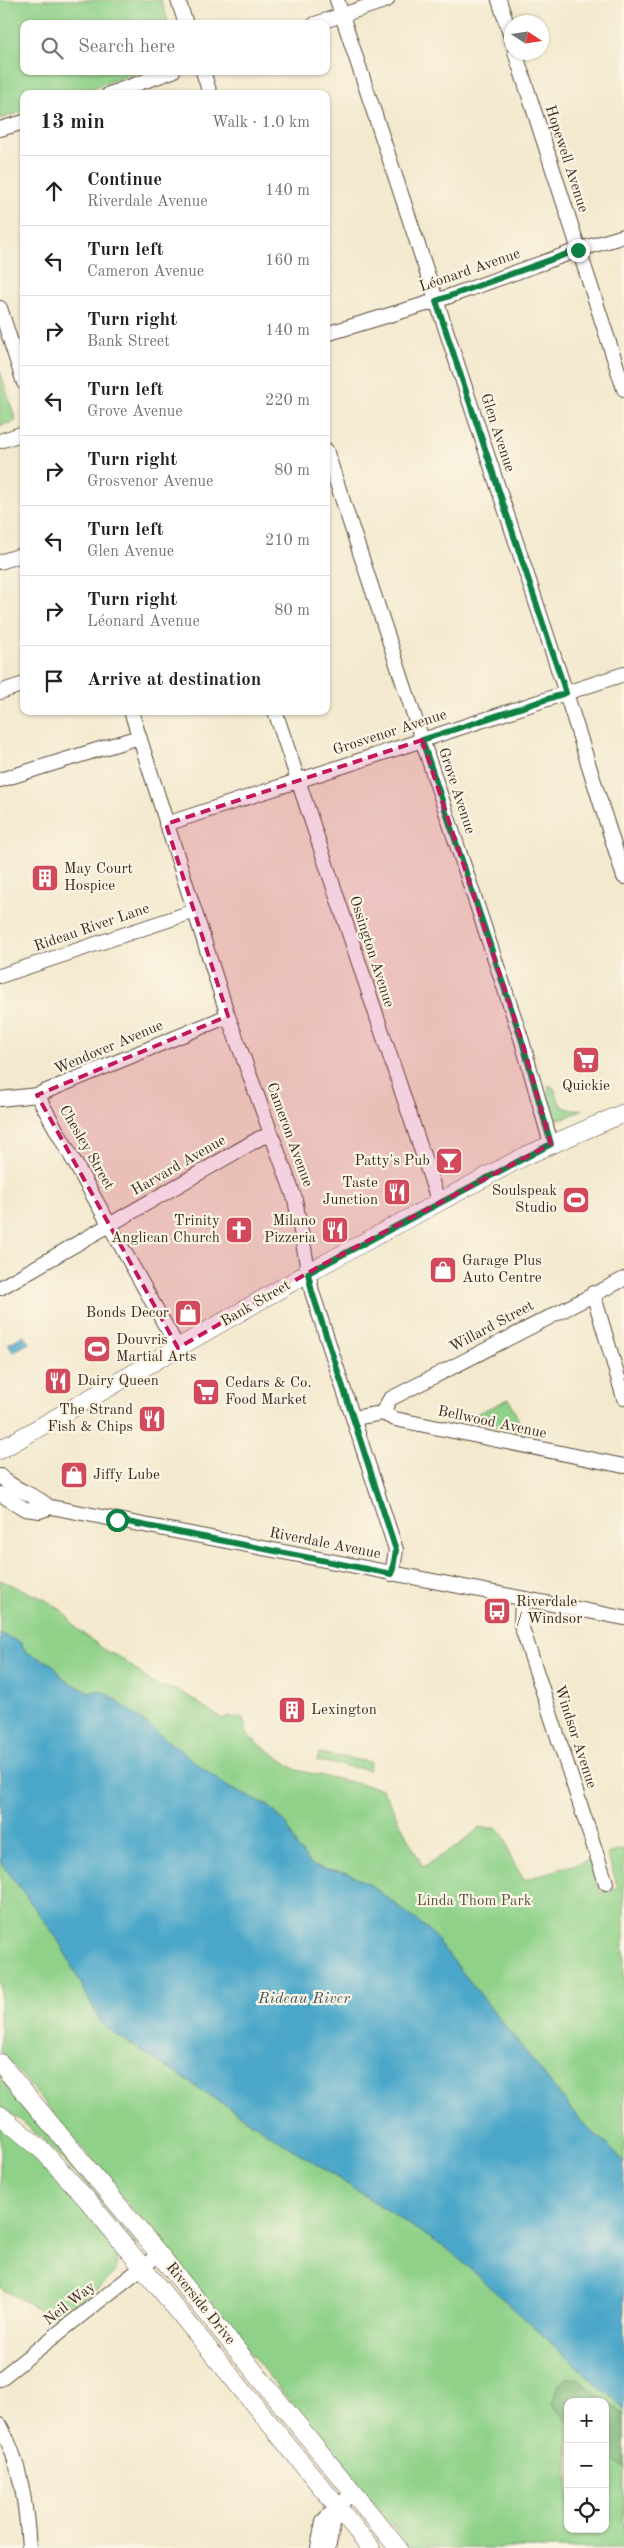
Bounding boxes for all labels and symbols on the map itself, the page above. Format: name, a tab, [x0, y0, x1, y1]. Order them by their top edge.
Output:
north arrow	[504, 15, 549, 60]
street label: Hopewell Avenue	[542, 104, 590, 215]
route end	[567, 239, 590, 262]
street label: Léonard Avenue	[418, 247, 523, 295]
street label: Glen Avenue	[477, 392, 517, 474]
street label: Grosvenor Avenue	[331, 708, 449, 758]
street label: Grove Avenue	[435, 746, 477, 836]
place label: May Court Hospice	[64, 862, 133, 894]
building icon: May Court Hospice	[30, 863, 60, 893]
street label: Ossington Avenue	[346, 894, 396, 1010]
street label: Rideau River Lane	[32, 901, 152, 955]
street label: Wendover Avenue	[53, 1018, 166, 1078]
supermarket icon: Quickie	[571, 1045, 601, 1075]
place label: Quickie	[562, 1079, 610, 1094]
street label: Cameron Avenue	[263, 1081, 315, 1189]
street label: Chesley Street	[56, 1103, 116, 1193]
street label: Harvard Avenue	[129, 1133, 229, 1199]
bar icon: Patty's Pub	[434, 1146, 464, 1176]
place label: Patty's Pub	[354, 1154, 430, 1169]
place label: Taste Junction	[322, 1176, 378, 1208]
restaurant icon: Taste Junction	[382, 1177, 412, 1207]
place label: Soulspeak Studio	[492, 1184, 557, 1216]
sports icon: Soulspeak Studio	[561, 1185, 591, 1215]
place label: Trinity Anglican Church	[111, 1214, 220, 1246]
place label: Milano Pizzeria	[264, 1214, 317, 1246]
church icon: Trinity Anglican Church	[224, 1215, 254, 1245]
restaurant icon: Milano Pizzeria	[320, 1215, 350, 1245]
place label: Garage Plus Auto Centre	[462, 1254, 542, 1286]
shop icon: Garage Plus Auto Centre	[428, 1255, 458, 1285]
street label: Bank Street	[219, 1278, 293, 1330]
shop icon: Bonds Decor	[173, 1298, 203, 1328]
street label: Willard Street	[447, 1299, 537, 1355]
place label: Bonds Decor	[86, 1306, 169, 1321]
place label: Douvris Martial Arts	[116, 1333, 196, 1365]
sports icon: Douvris Martial Arts	[82, 1334, 112, 1364]
restaurant icon: Dairy Queen	[43, 1366, 73, 1396]
place label: Dairy Queen	[77, 1374, 159, 1389]
place label: Cedars & Co. Food Market	[225, 1376, 312, 1408]
supermarket icon: Cedars & Co. Food Market	[191, 1377, 221, 1407]
place label: The Strand Fish & Chips	[47, 1403, 133, 1435]
restaurant icon: The Strand Fish & Chips	[137, 1404, 167, 1434]
street label: Bellwood Avenue	[436, 1404, 548, 1442]
shop icon: Jiffy Lube	[59, 1460, 89, 1490]
place label: Jiffy Lube	[93, 1468, 160, 1483]
route start	[106, 1509, 129, 1532]
street label: Riverdale Avenue	[268, 1526, 382, 1562]
place label: Riverdale / Windsor	[516, 1595, 582, 1627]
bus stop icon: Riverdale / Windsor	[482, 1596, 512, 1626]
street label: Windsor Avenue	[551, 1684, 599, 1790]
building icon: Lexington	[277, 1695, 307, 1725]
place label: Lexington	[311, 1703, 377, 1718]
park label: Linda Thom Park	[417, 1894, 532, 1909]
water label: Rideau River	[257, 1991, 351, 2007]
street label: Riverside Drive	[163, 2260, 238, 2348]
street label: Neil Way	[41, 2279, 99, 2329]

